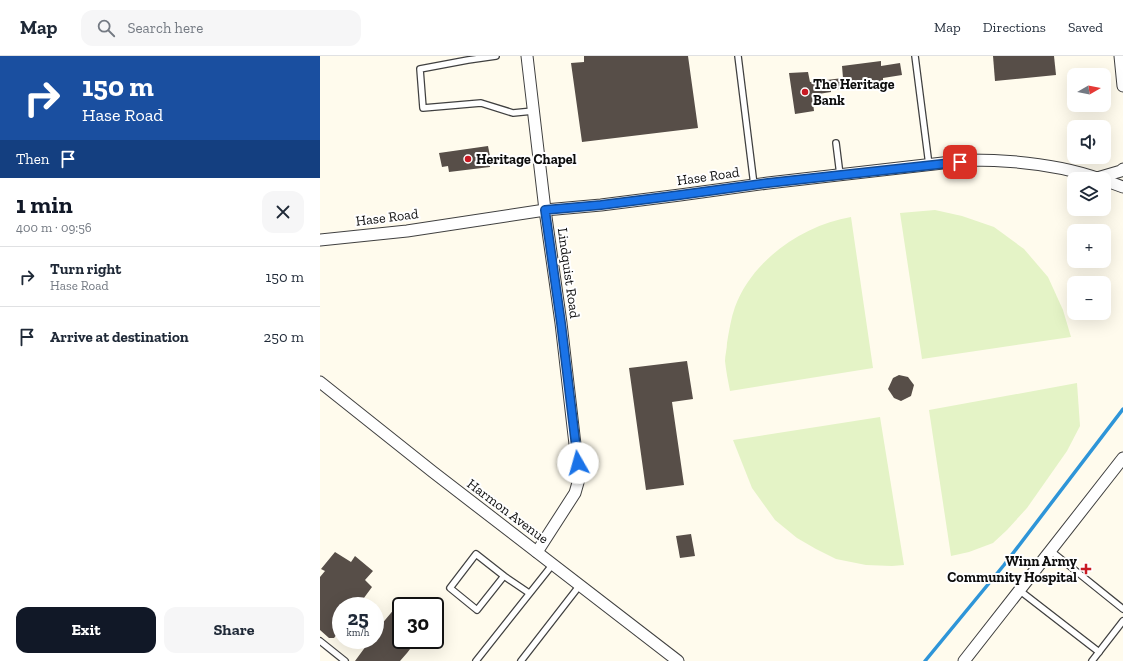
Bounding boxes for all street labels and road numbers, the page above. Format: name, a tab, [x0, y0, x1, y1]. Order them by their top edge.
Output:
street label: Hase Road	[676, 164, 741, 189]
street label: Hase Road	[355, 205, 420, 230]
street label: Lindquist Road	[554, 227, 583, 320]
street label: Harmon Avenue	[464, 475, 552, 548]

